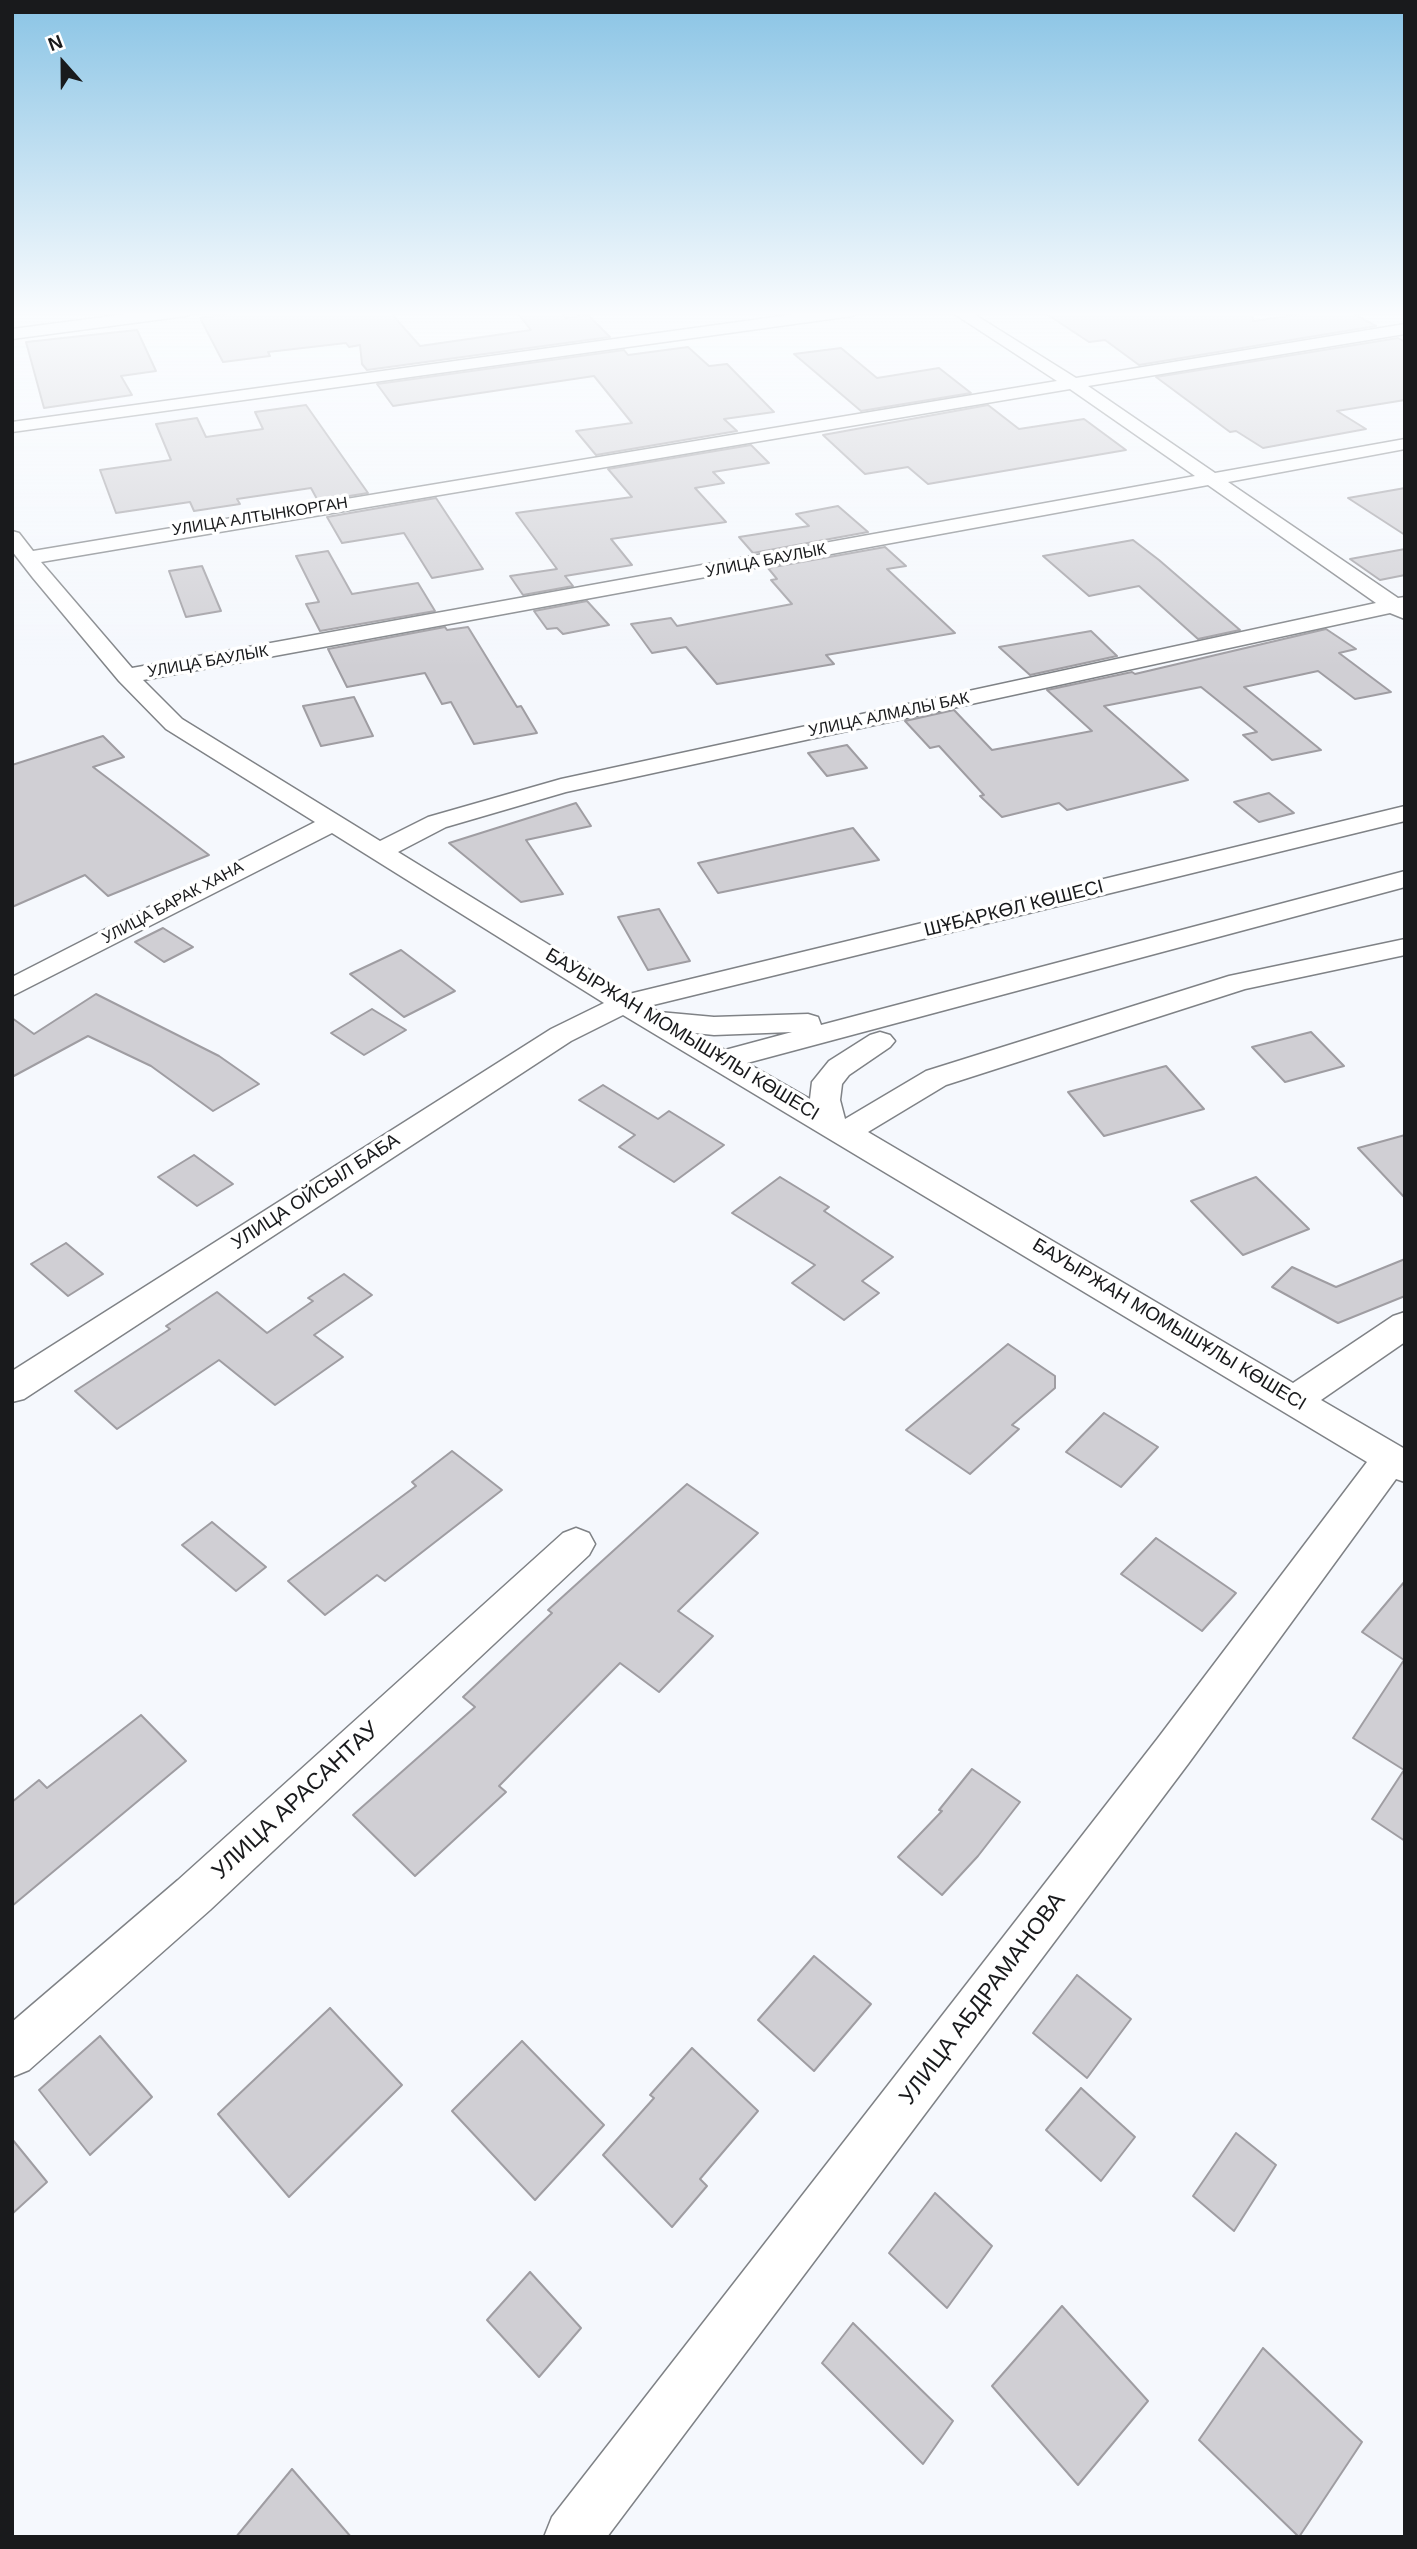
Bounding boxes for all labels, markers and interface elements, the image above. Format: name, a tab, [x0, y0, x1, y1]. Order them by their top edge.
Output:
north arrow	[28, 28, 98, 98]
text: N	[45, 31, 65, 55]
street label: УЛИЦА АЛТЫНКОРГАН	[171, 494, 349, 540]
street label: УЛИЦА БАУЛЫК	[704, 540, 828, 582]
street label: УЛИЦА БАУЛЫК	[146, 642, 270, 682]
street label: УЛИЦА АЛМАЛЫ БАК	[807, 689, 971, 741]
street label: УЛИЦА БАРАК ХАНА	[99, 858, 247, 948]
street label: ШҰБАРКӨЛ КӨШЕСІ	[922, 876, 1106, 942]
street label: БАУЫРЖАН МОМЫШҰЛЫ КӨШЕСІ	[541, 944, 823, 1126]
street label: УЛИЦА ОЙСЫЛ БАБА	[228, 1129, 404, 1255]
street label: БАУЫРЖАН МОМЫШҰЛЫ КӨШЕСІ	[1028, 1234, 1310, 1416]
street label: УЛИЦА АРАСАНТАУ	[207, 1716, 385, 1886]
street label: УЛИЦА АБДРАМАНОВА	[894, 1888, 1072, 2110]

